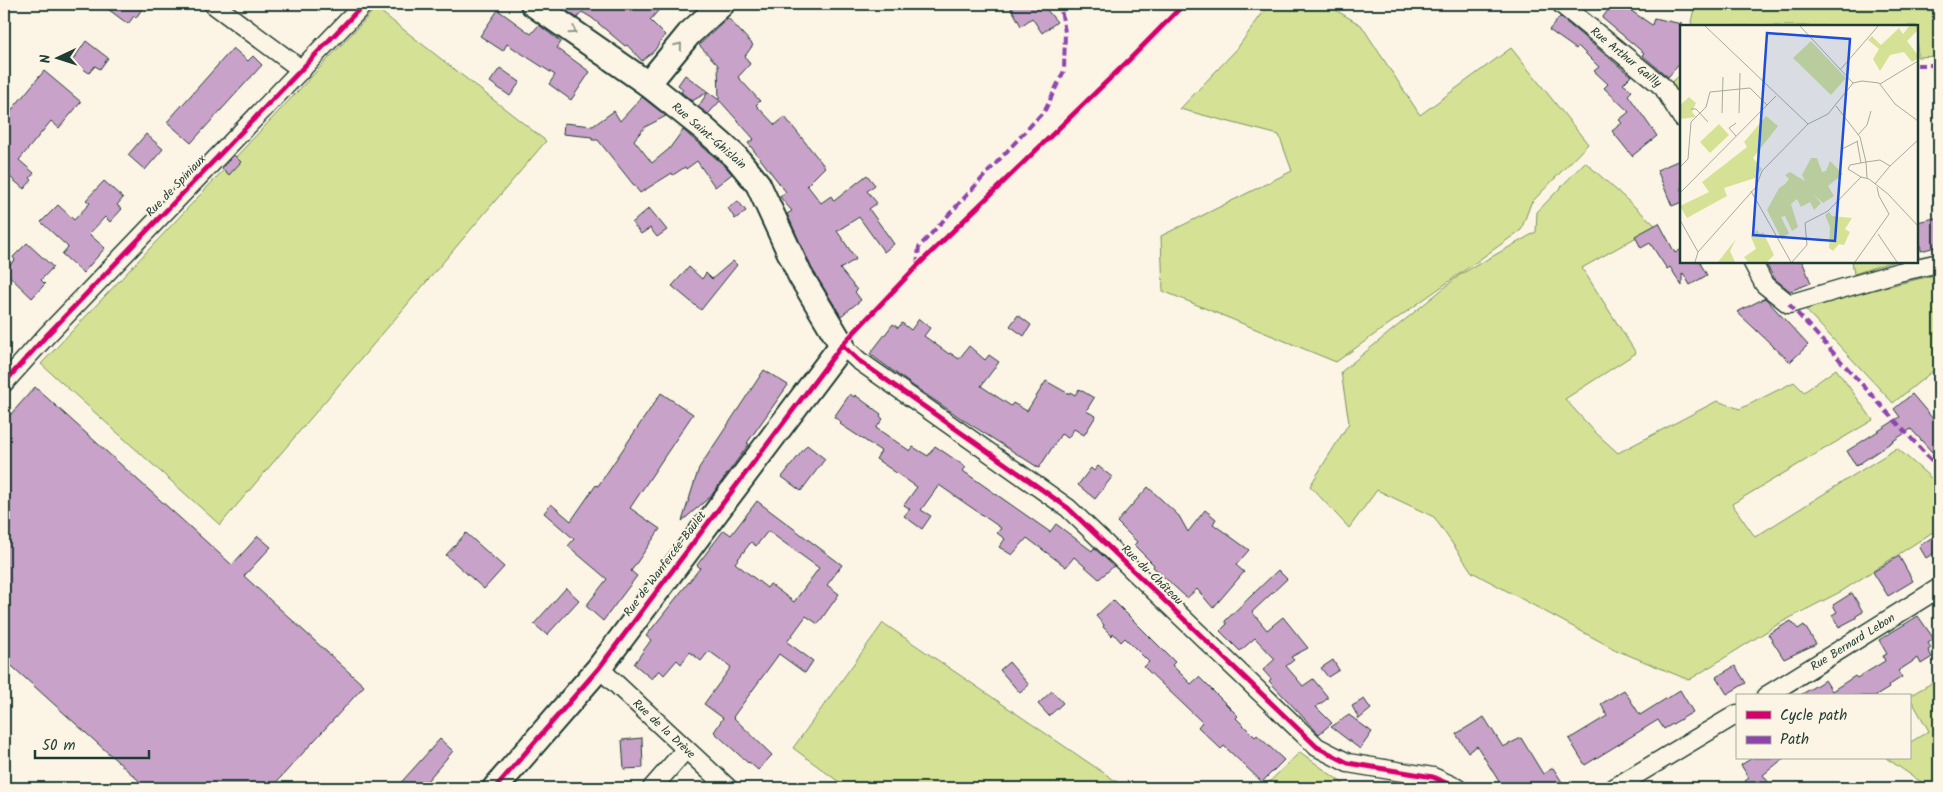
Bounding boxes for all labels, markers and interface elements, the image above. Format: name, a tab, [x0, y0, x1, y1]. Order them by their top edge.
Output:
street label: Rue Arthur Gailly	[1586, 22, 1666, 92]
one-way arrow	[567, 25, 577, 34]
inset map	[1680, 25, 1918, 262]
north arrow	[32, 32, 82, 82]
one-way arrow	[673, 43, 682, 52]
text: N	[35, 54, 57, 64]
street label: Rue Saint-Ghislain	[667, 98, 751, 174]
street label: Rue de Spiniaux	[141, 150, 211, 221]
street label: Rue de Wanfercée-Baulet	[619, 507, 711, 621]
street label: Rue du Château	[1117, 540, 1188, 610]
street label: Rue Bernard Lebon	[1806, 608, 1899, 676]
street label: Rue de la Drève	[628, 694, 700, 763]
legend	[1736, 694, 1910, 760]
text: Cycle path	[1780, 704, 1847, 728]
scale bar	[35, 727, 149, 759]
text: Path	[1780, 728, 1809, 752]
text: 50 m	[42, 734, 76, 758]

